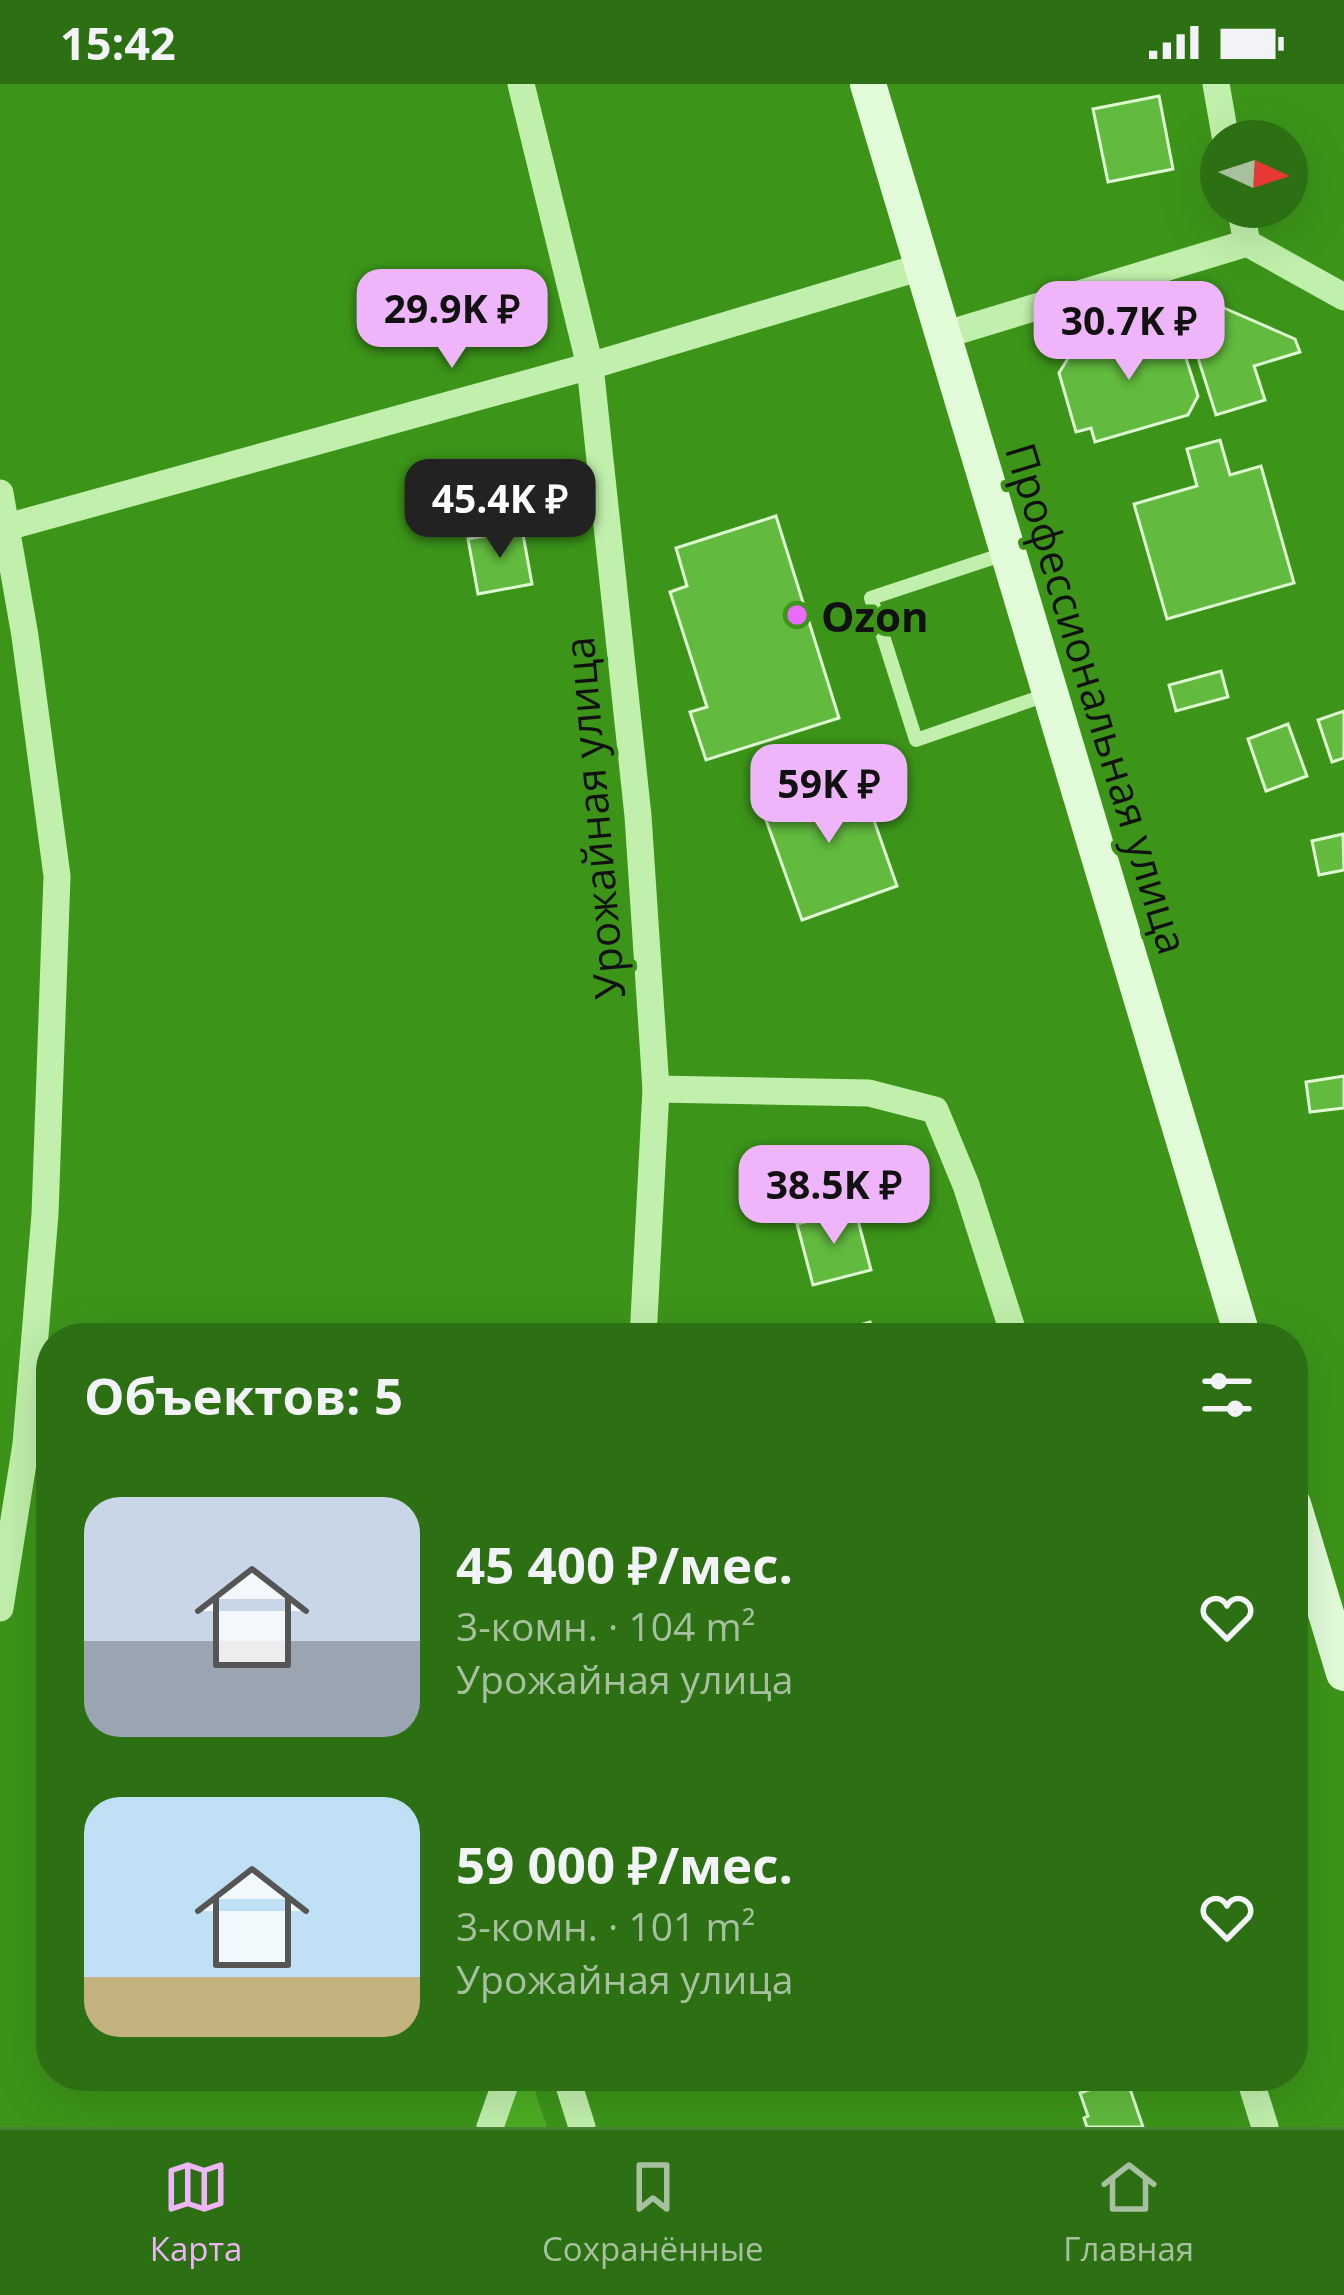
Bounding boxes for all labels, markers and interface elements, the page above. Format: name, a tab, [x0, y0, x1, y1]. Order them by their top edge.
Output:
text: 15:42	[60, 12, 176, 73]
north arrow	[1200, 120, 1308, 228]
map controls	[1200, 120, 1308, 228]
pin: 29.9K ₽	[341, 269, 563, 371]
text: 29.9K ₽	[384, 281, 520, 334]
pin: 30.7K ₽	[1018, 281, 1240, 383]
text: 30.7K ₽	[1061, 293, 1197, 346]
street label: Профессиональная улица	[993, 435, 1203, 961]
pin: 45.4K ₽	[389, 459, 611, 561]
text: 45.4K ₽	[432, 471, 568, 524]
place label: Ozon	[821, 587, 929, 644]
marker: Ozon	[784, 602, 810, 628]
street label: Урожайная улица	[549, 635, 637, 1001]
pin: 59K ₽	[745, 744, 913, 846]
text: 59K ₽	[777, 756, 881, 809]
pin: 38.5K ₽	[723, 1145, 945, 1247]
text: 38.5K ₽	[766, 1157, 902, 1210]
text: Объектов: 5	[84, 1360, 403, 1430]
icon: filters	[1194, 1362, 1260, 1428]
text: 45 400 ₽/мес.	[456, 1529, 793, 1599]
icon: home	[180, 1545, 324, 1689]
icon: heart	[1194, 1584, 1260, 1650]
text: 3-комн. · 104 m²	[456, 1599, 755, 1652]
text: Урожайная улица	[456, 1652, 793, 1705]
text: 59 000 ₽/мес.	[456, 1829, 793, 1899]
icon: home	[180, 1845, 324, 1989]
icon: heart	[1194, 1884, 1260, 1950]
text: 3-комн. · 101 m²	[456, 1899, 755, 1952]
text: Урожайная улица	[456, 1952, 793, 2005]
tab: Карта	[150, 2154, 242, 2271]
tab: Сохранённые	[542, 2154, 764, 2271]
tab: Главная	[1063, 2154, 1194, 2271]

